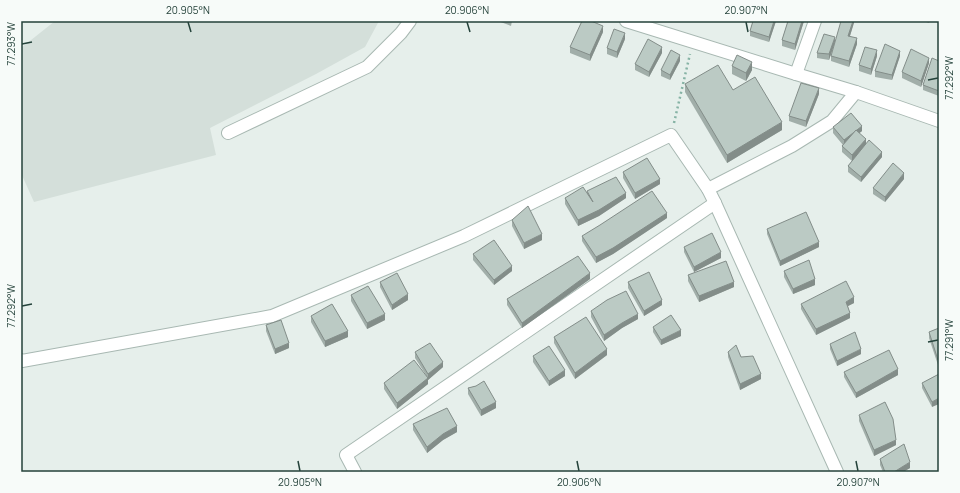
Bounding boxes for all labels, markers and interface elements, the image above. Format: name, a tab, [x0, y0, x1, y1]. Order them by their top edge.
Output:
text: 20.905°N	[166, 3, 210, 17]
text: 20.906°N	[445, 3, 489, 17]
text: 20.907°N	[724, 3, 768, 17]
text: 77.293°W	[4, 22, 18, 66]
text: 77.292°W	[942, 56, 956, 100]
text: 77.292°W	[4, 284, 18, 328]
text: 77.291°W	[942, 318, 956, 361]
text: 20.905°N	[278, 475, 322, 489]
text: 20.906°N	[557, 475, 601, 489]
text: 20.907°N	[836, 475, 880, 489]

